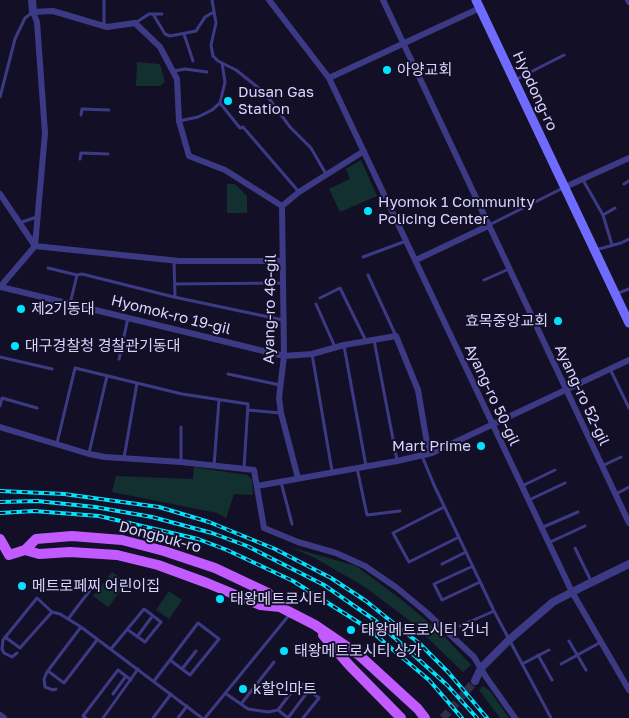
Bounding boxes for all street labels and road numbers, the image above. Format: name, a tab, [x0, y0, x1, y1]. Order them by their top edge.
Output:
street label: Hyodong-ro	[509, 48, 561, 134]
street label: Ayang-ro 46-gil	[260, 254, 280, 364]
street label: Hyomok-ro 19-gil	[109, 291, 233, 339]
street label: Ayang-ro 50-gil	[461, 341, 523, 449]
street label: Ayang-ro 52-gil	[551, 342, 613, 448]
street label: Dongbuk-ro	[117, 517, 203, 557]

